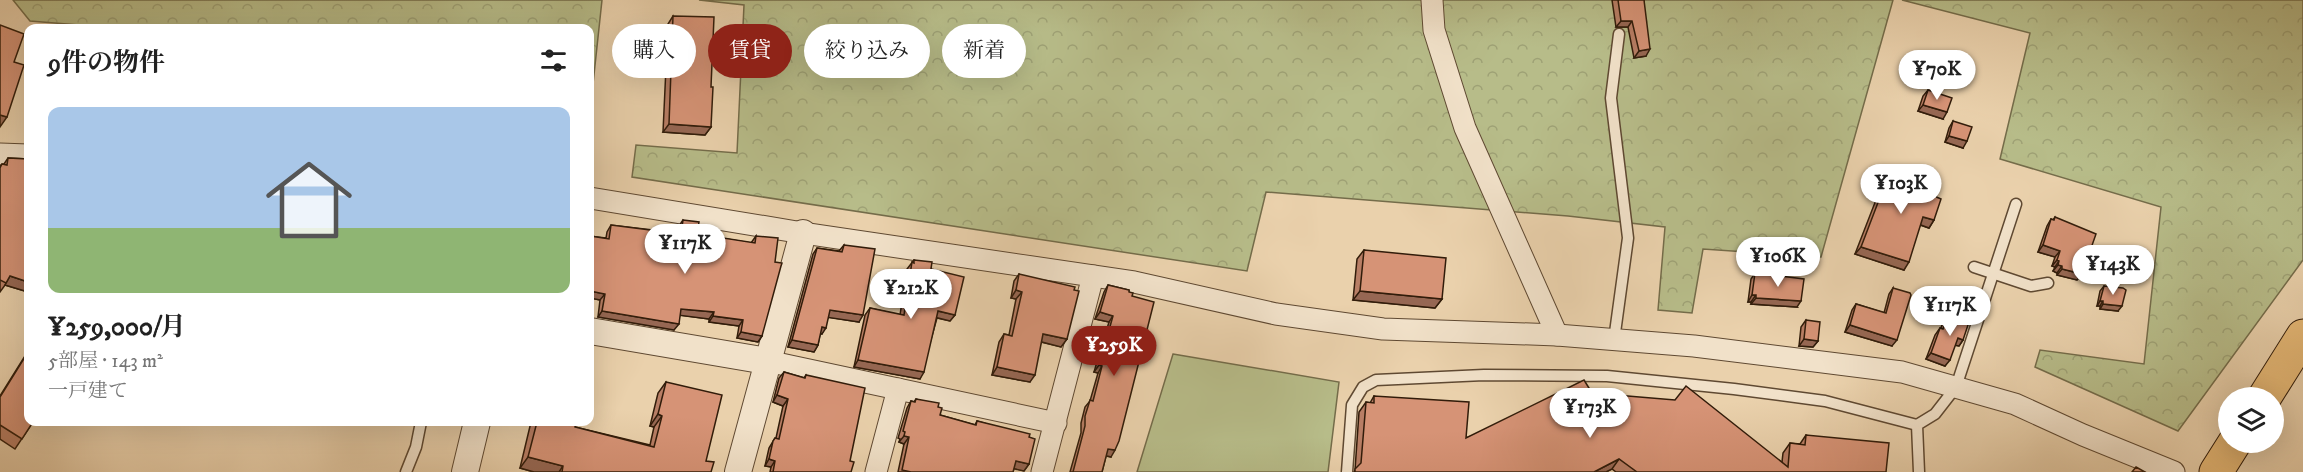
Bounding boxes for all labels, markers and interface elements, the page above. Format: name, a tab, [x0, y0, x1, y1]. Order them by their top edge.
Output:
chip: 購入	[612, 24, 696, 78]
chip: 賃貸	[708, 24, 792, 78]
chip: 絞り込み	[804, 24, 930, 78]
chip: 新着	[942, 24, 1026, 78]
icon: filters	[537, 44, 570, 77]
text: 9件の物件	[48, 47, 165, 80]
pin: ¥70K	[1901, 50, 1973, 101]
text: ¥70K	[1913, 57, 1961, 82]
icon: home	[255, 146, 363, 254]
pin: ¥103K	[1859, 164, 1943, 215]
text: ¥103K	[1875, 171, 1927, 196]
pin: ¥117K	[643, 224, 727, 275]
text: ¥117K	[659, 231, 711, 256]
pin: ¥106K	[1736, 237, 1820, 288]
text: ¥106K	[1750, 244, 1806, 269]
pin: ¥143K	[2071, 245, 2155, 296]
text: ¥143K	[2086, 252, 2140, 277]
pin: ¥212K	[869, 269, 953, 320]
text: ¥212K	[884, 276, 938, 301]
pin: ¥117K	[1908, 286, 1992, 337]
text: ¥117K	[1924, 293, 1976, 318]
text: ¥259,000/月	[48, 311, 186, 344]
pin: ¥259K	[1072, 326, 1156, 377]
text: ¥259K	[1085, 333, 1143, 358]
text: 5部屋 · 143 m²	[48, 349, 163, 374]
text: 一戸建て	[48, 379, 128, 404]
map controls	[2218, 387, 2284, 453]
button: layers	[2218, 387, 2284, 453]
pin: ¥173K	[1548, 388, 1632, 439]
text: ¥173K	[1564, 395, 1616, 420]

